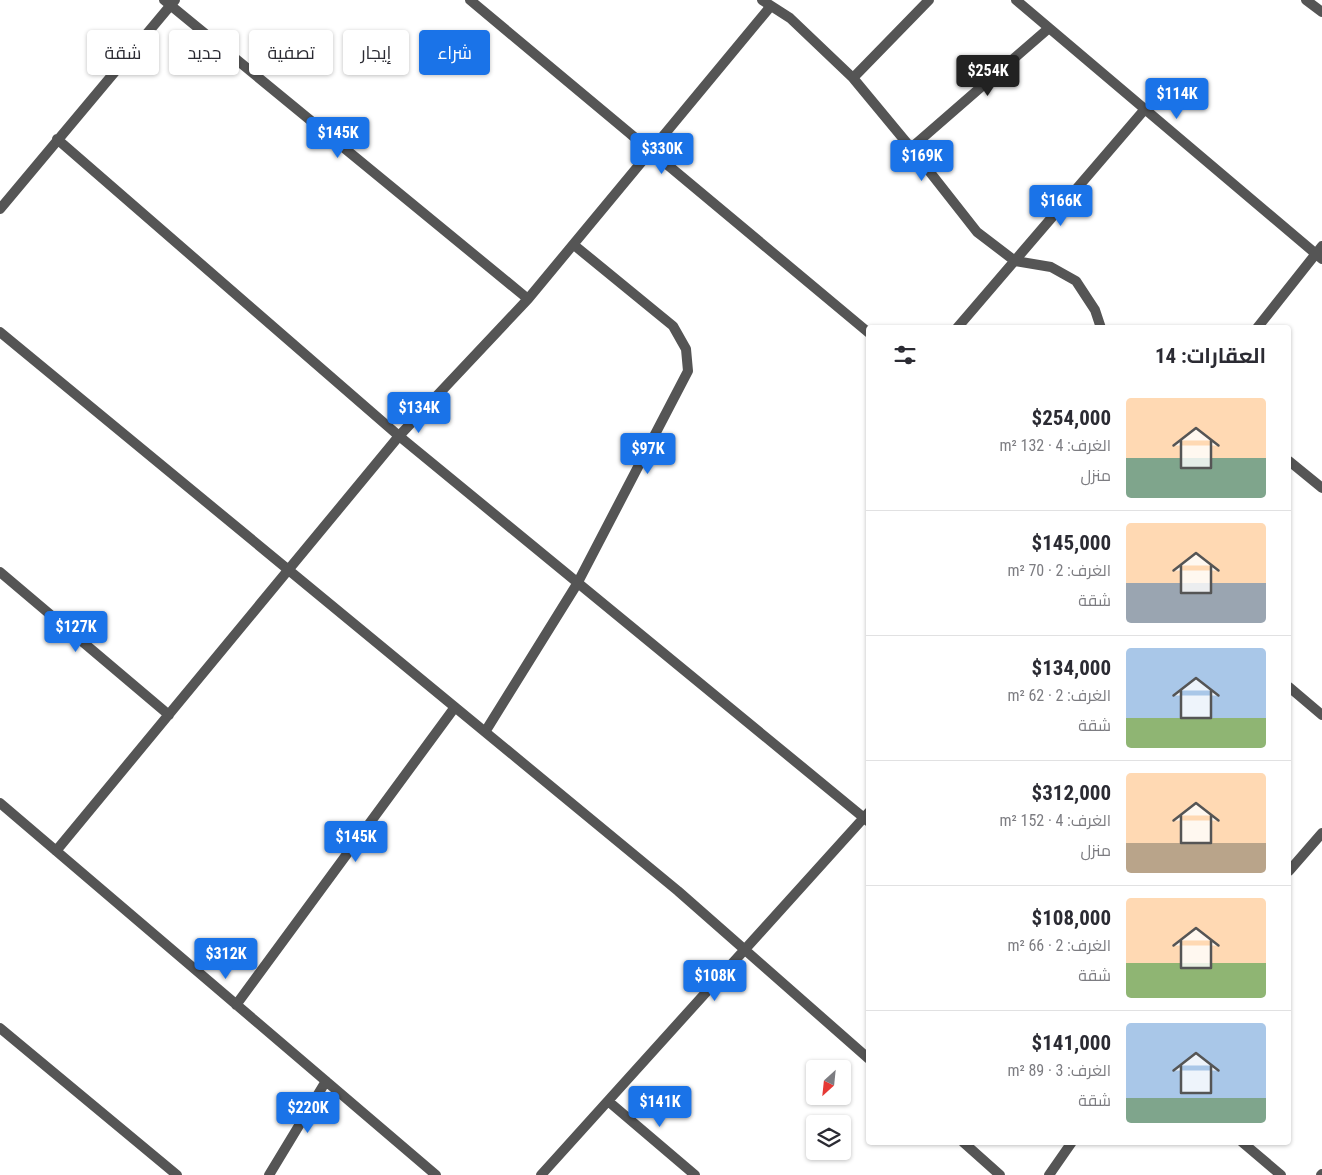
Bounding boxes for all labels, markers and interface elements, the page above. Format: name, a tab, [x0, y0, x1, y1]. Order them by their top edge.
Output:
chip: شقة	[87, 30, 159, 75]
chip: جديد	[169, 30, 239, 75]
chip: تصفية	[249, 30, 333, 75]
chip: إيجار	[343, 30, 409, 75]
chip: شراء	[419, 30, 490, 75]
pin: $254K	[953, 54, 1023, 97]
text: $254K	[967, 61, 1009, 80]
pin: $114K	[1142, 78, 1212, 120]
text: $114K	[1156, 84, 1198, 103]
pin: $145K	[303, 116, 373, 159]
text: $145K	[317, 123, 359, 142]
pin: $330K	[627, 132, 697, 175]
text: $330K	[641, 139, 683, 158]
pin: $169K	[887, 140, 957, 182]
text: $169K	[901, 146, 943, 165]
pin: $166K	[1026, 184, 1096, 227]
text: $166K	[1040, 191, 1082, 210]
icon: filters	[891, 341, 919, 369]
text: العقارات: 14	[1155, 344, 1266, 368]
pin: $134K	[384, 392, 454, 434]
text: $134K	[398, 398, 440, 417]
text: $254,000	[1032, 406, 1111, 430]
icon: home	[1166, 418, 1226, 478]
pin: $97K	[618, 432, 678, 475]
text: الغرف: 4 · 132 m²	[1000, 436, 1111, 455]
text: $97K	[631, 439, 665, 458]
text: منزل	[1081, 466, 1111, 485]
text: $145,000	[1032, 531, 1111, 555]
icon: home	[1166, 543, 1226, 603]
text: الغرف: 2 · 70 m²	[1007, 561, 1111, 580]
text: شقة	[1078, 591, 1111, 610]
pin: $127K	[41, 610, 111, 653]
text: $127K	[55, 617, 97, 636]
text: $134,000	[1032, 656, 1111, 680]
icon: home	[1166, 668, 1226, 728]
text: الغرف: 2 · 62 m²	[1007, 686, 1111, 705]
text: شقة	[1078, 716, 1111, 735]
text: $312,000	[1032, 781, 1111, 805]
icon: home	[1166, 793, 1226, 853]
text: الغرف: 4 · 152 m²	[1000, 811, 1111, 830]
pin: $145K	[321, 820, 391, 863]
text: $145K	[335, 827, 377, 846]
text: منزل	[1081, 841, 1111, 860]
text: $108,000	[1032, 906, 1111, 930]
icon: home	[1166, 918, 1226, 978]
text: الغرف: 2 · 66 m²	[1007, 936, 1111, 955]
pin: $312K	[191, 938, 261, 980]
text: $312K	[205, 944, 247, 963]
pin: $108K	[680, 960, 750, 1002]
text: $108K	[694, 966, 736, 985]
text: شقة	[1078, 966, 1111, 985]
text: $141,000	[1032, 1031, 1111, 1055]
icon: home	[1166, 1043, 1226, 1103]
north arrow	[806, 1060, 851, 1105]
map controls	[806, 1060, 851, 1160]
text: الغرف: 3 · 89 m²	[1007, 1061, 1111, 1080]
pin: $141K	[625, 1086, 695, 1128]
text: شقة	[1078, 1091, 1111, 1110]
pin: $220K	[273, 1092, 343, 1134]
text: $141K	[639, 1092, 681, 1111]
text: $220K	[287, 1098, 329, 1117]
button: layers	[806, 1115, 851, 1160]

